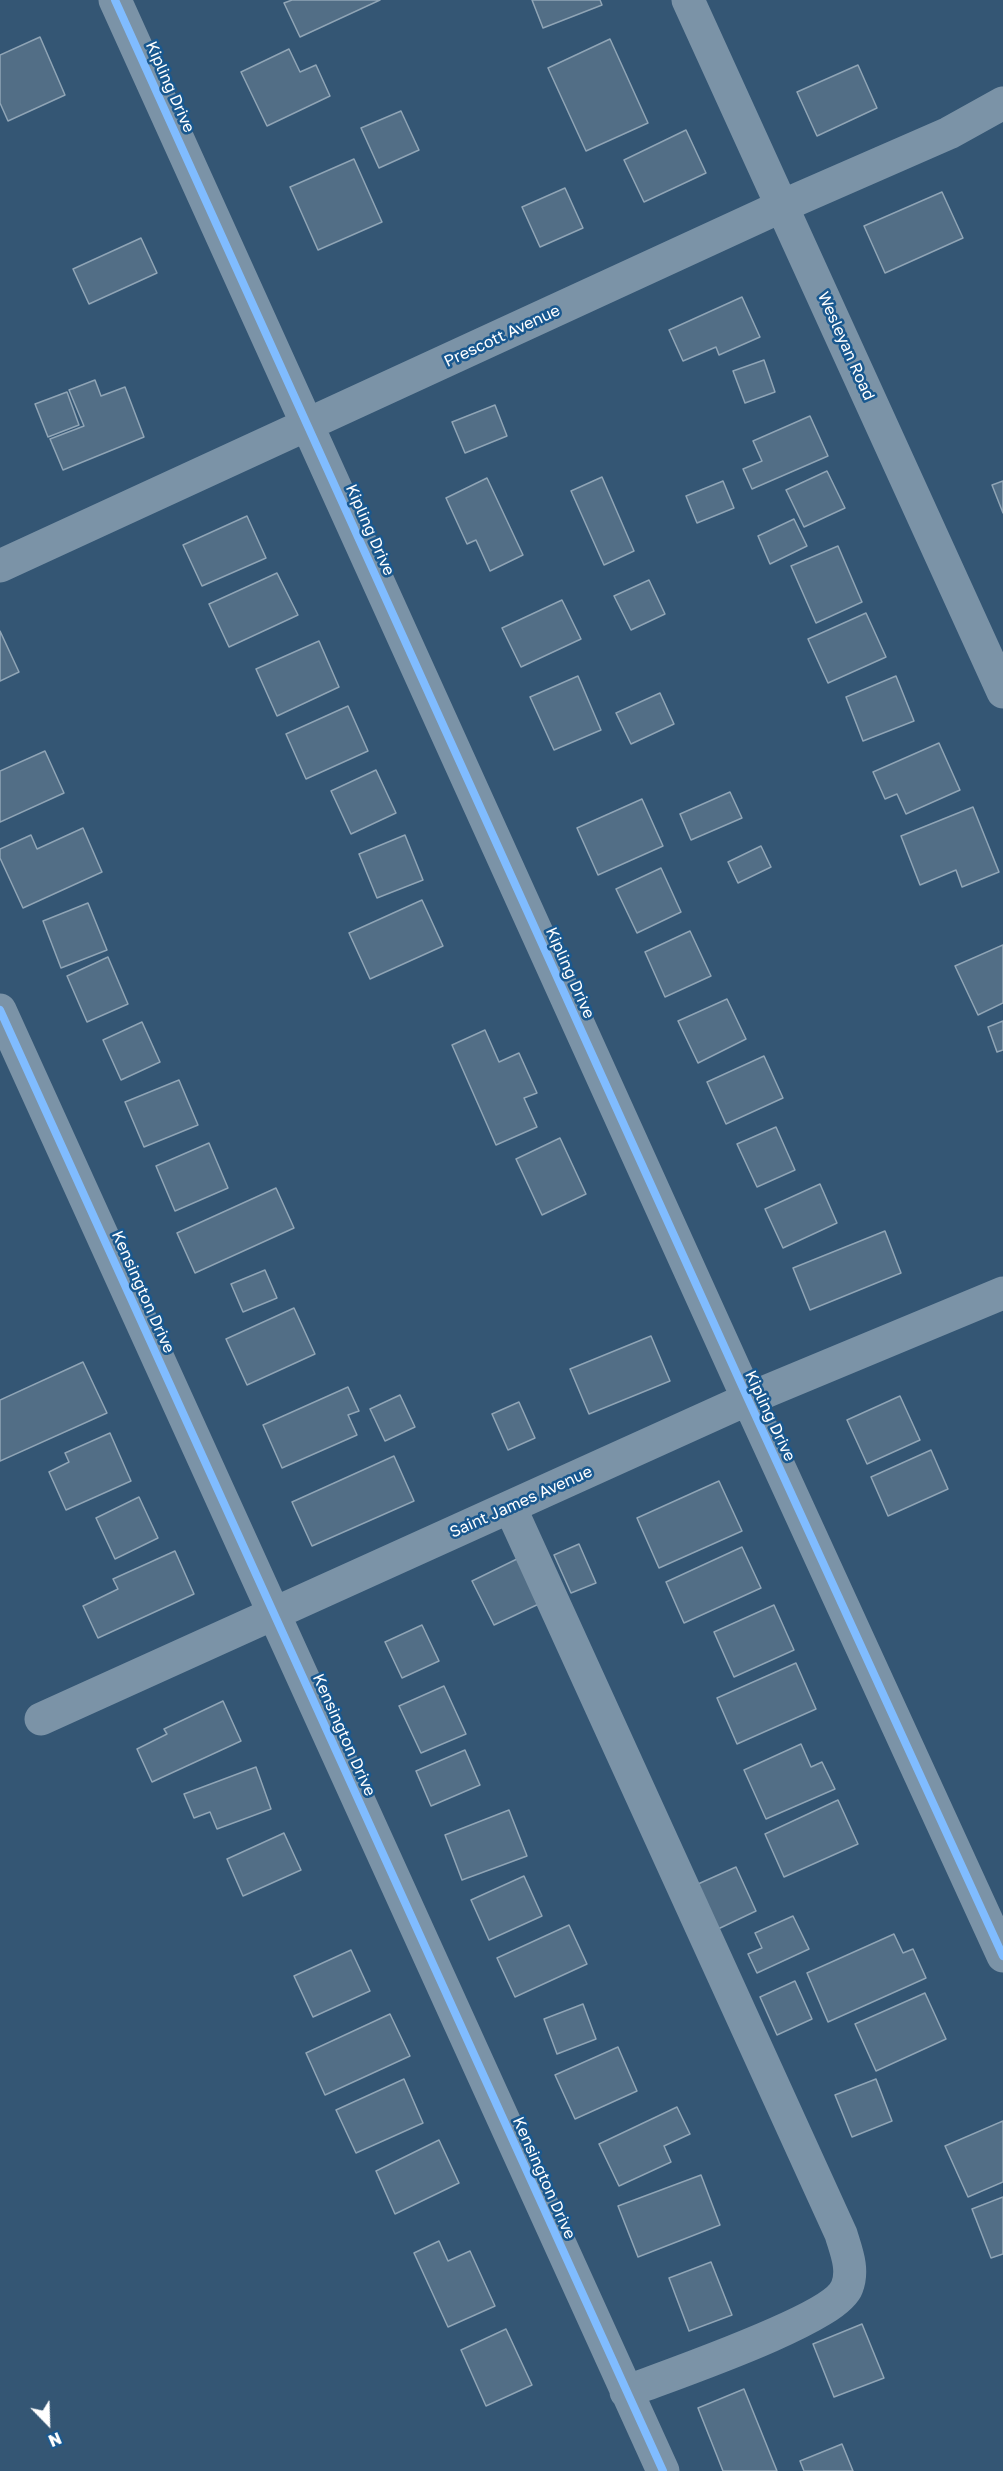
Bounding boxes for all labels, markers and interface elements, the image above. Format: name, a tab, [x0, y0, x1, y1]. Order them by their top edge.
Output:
street label: Kipling Drive	[141, 38, 199, 136]
street label: Wesleyan Road	[813, 289, 879, 403]
street label: Prescott Avenue	[441, 301, 563, 371]
street label: Kipling Drive	[341, 481, 399, 579]
street label: Kipling Drive	[541, 924, 599, 1022]
street label: Kensington Drive	[107, 1228, 179, 1356]
street label: Kipling Drive	[741, 1368, 799, 1464]
street label: Saint James Avenue	[447, 1462, 595, 1542]
street label: Kensington Drive	[308, 1671, 380, 1799]
street label: Kensington Drive	[508, 2114, 580, 2242]
north arrow	[18, 2393, 78, 2453]
text: N	[46, 2428, 65, 2451]

